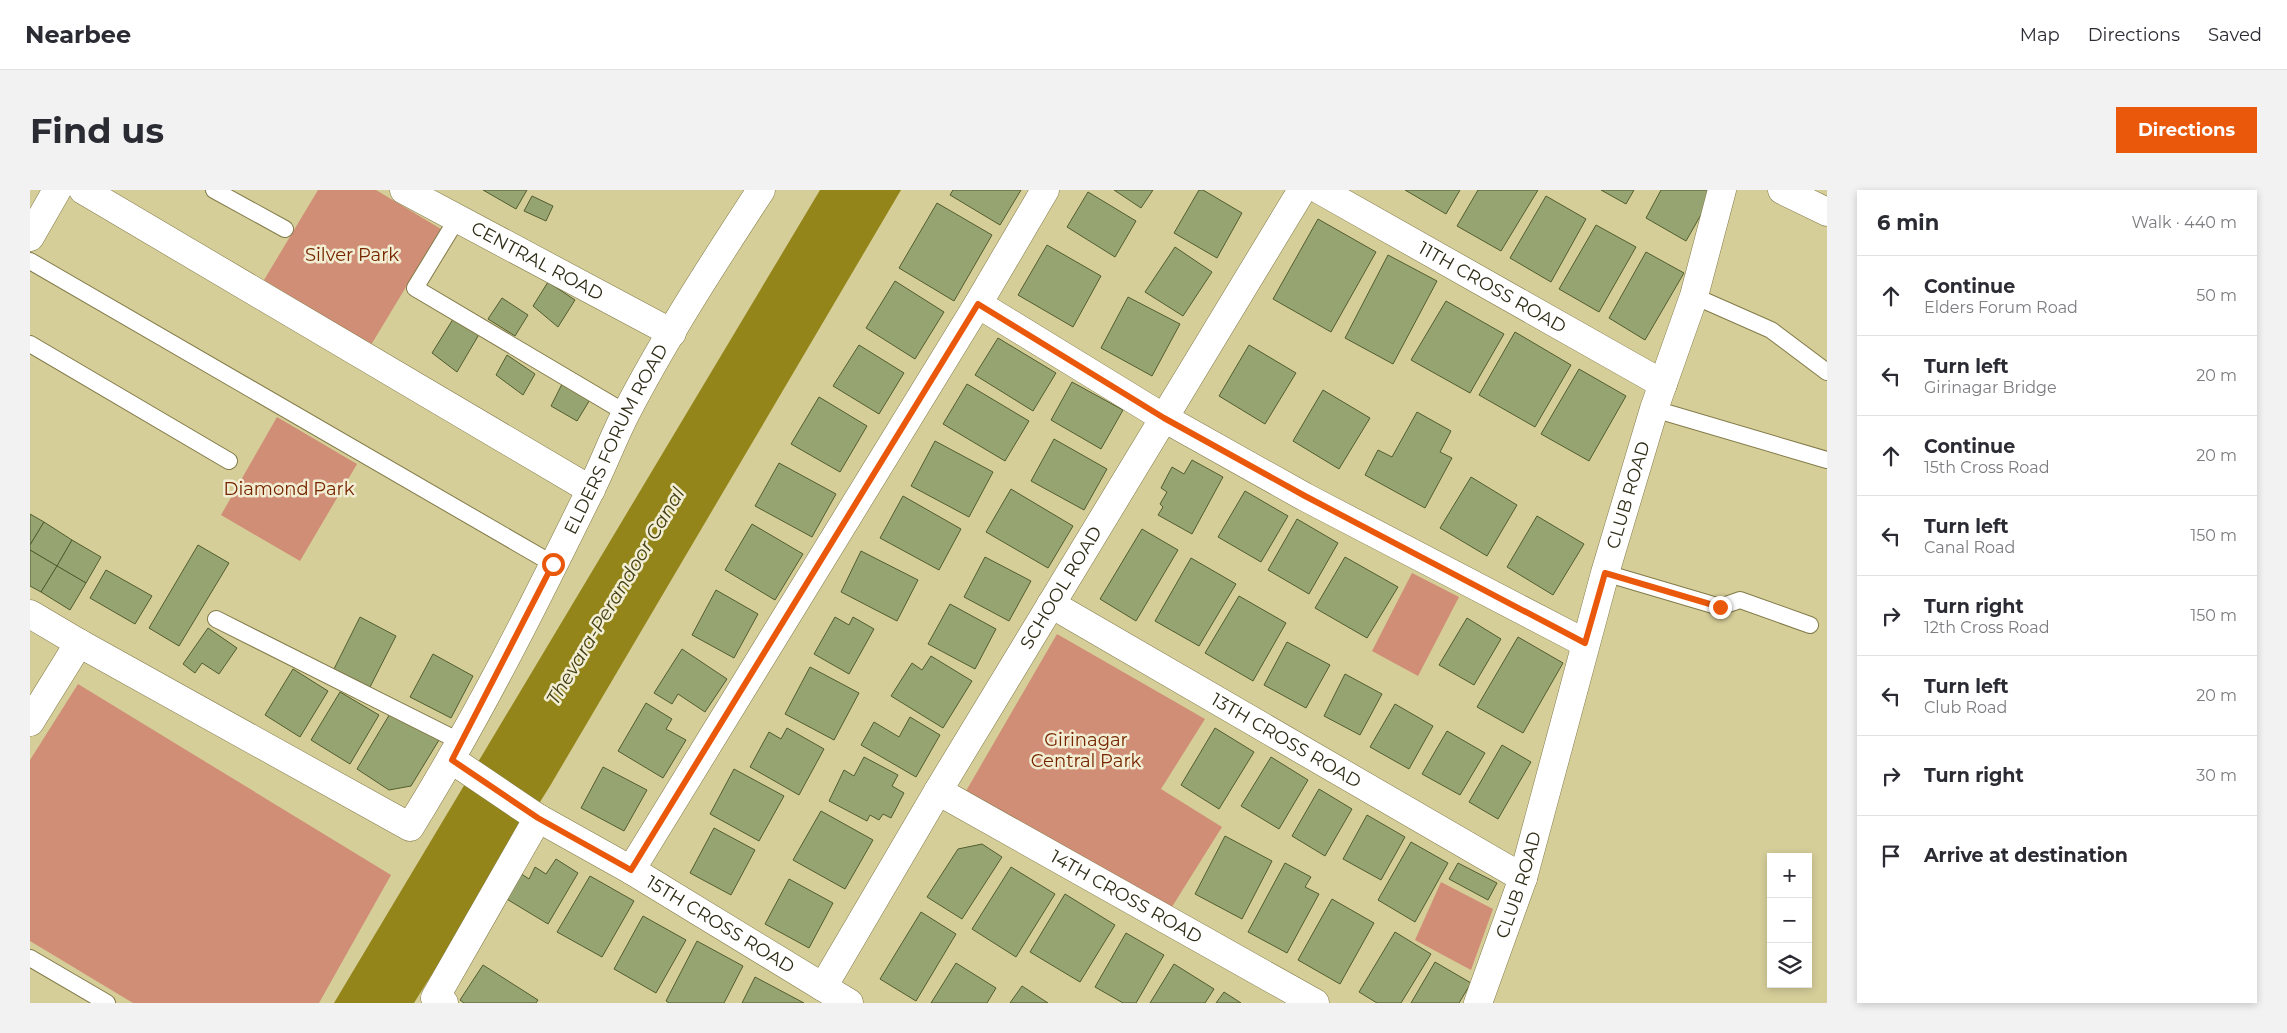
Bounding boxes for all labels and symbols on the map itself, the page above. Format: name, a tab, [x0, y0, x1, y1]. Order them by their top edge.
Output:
street label: CENTRAL ROAD	[467, 217, 607, 305]
street label: 11TH CROSS ROAD	[1415, 237, 1570, 338]
park label: Silver Park	[305, 244, 399, 266]
street label: ELDERS FORUM ROAD	[559, 340, 673, 538]
street label: CLUB ROAD	[1602, 439, 1655, 552]
park label: Diamond Park	[224, 478, 355, 500]
water label: Thevara-Perandoor Canal	[541, 483, 690, 709]
street label: SCHOOL ROAD	[1016, 522, 1107, 653]
route start	[542, 553, 565, 576]
route end	[1709, 596, 1732, 619]
street label: 13TH CROSS ROAD	[1207, 688, 1365, 793]
park label: Girinagar Central Park	[1031, 729, 1141, 772]
street label: CLUB ROAD	[1491, 829, 1546, 942]
street label: 14TH CROSS ROAD	[1046, 845, 1206, 948]
street label: 15TH CROSS ROAD	[642, 871, 799, 978]

